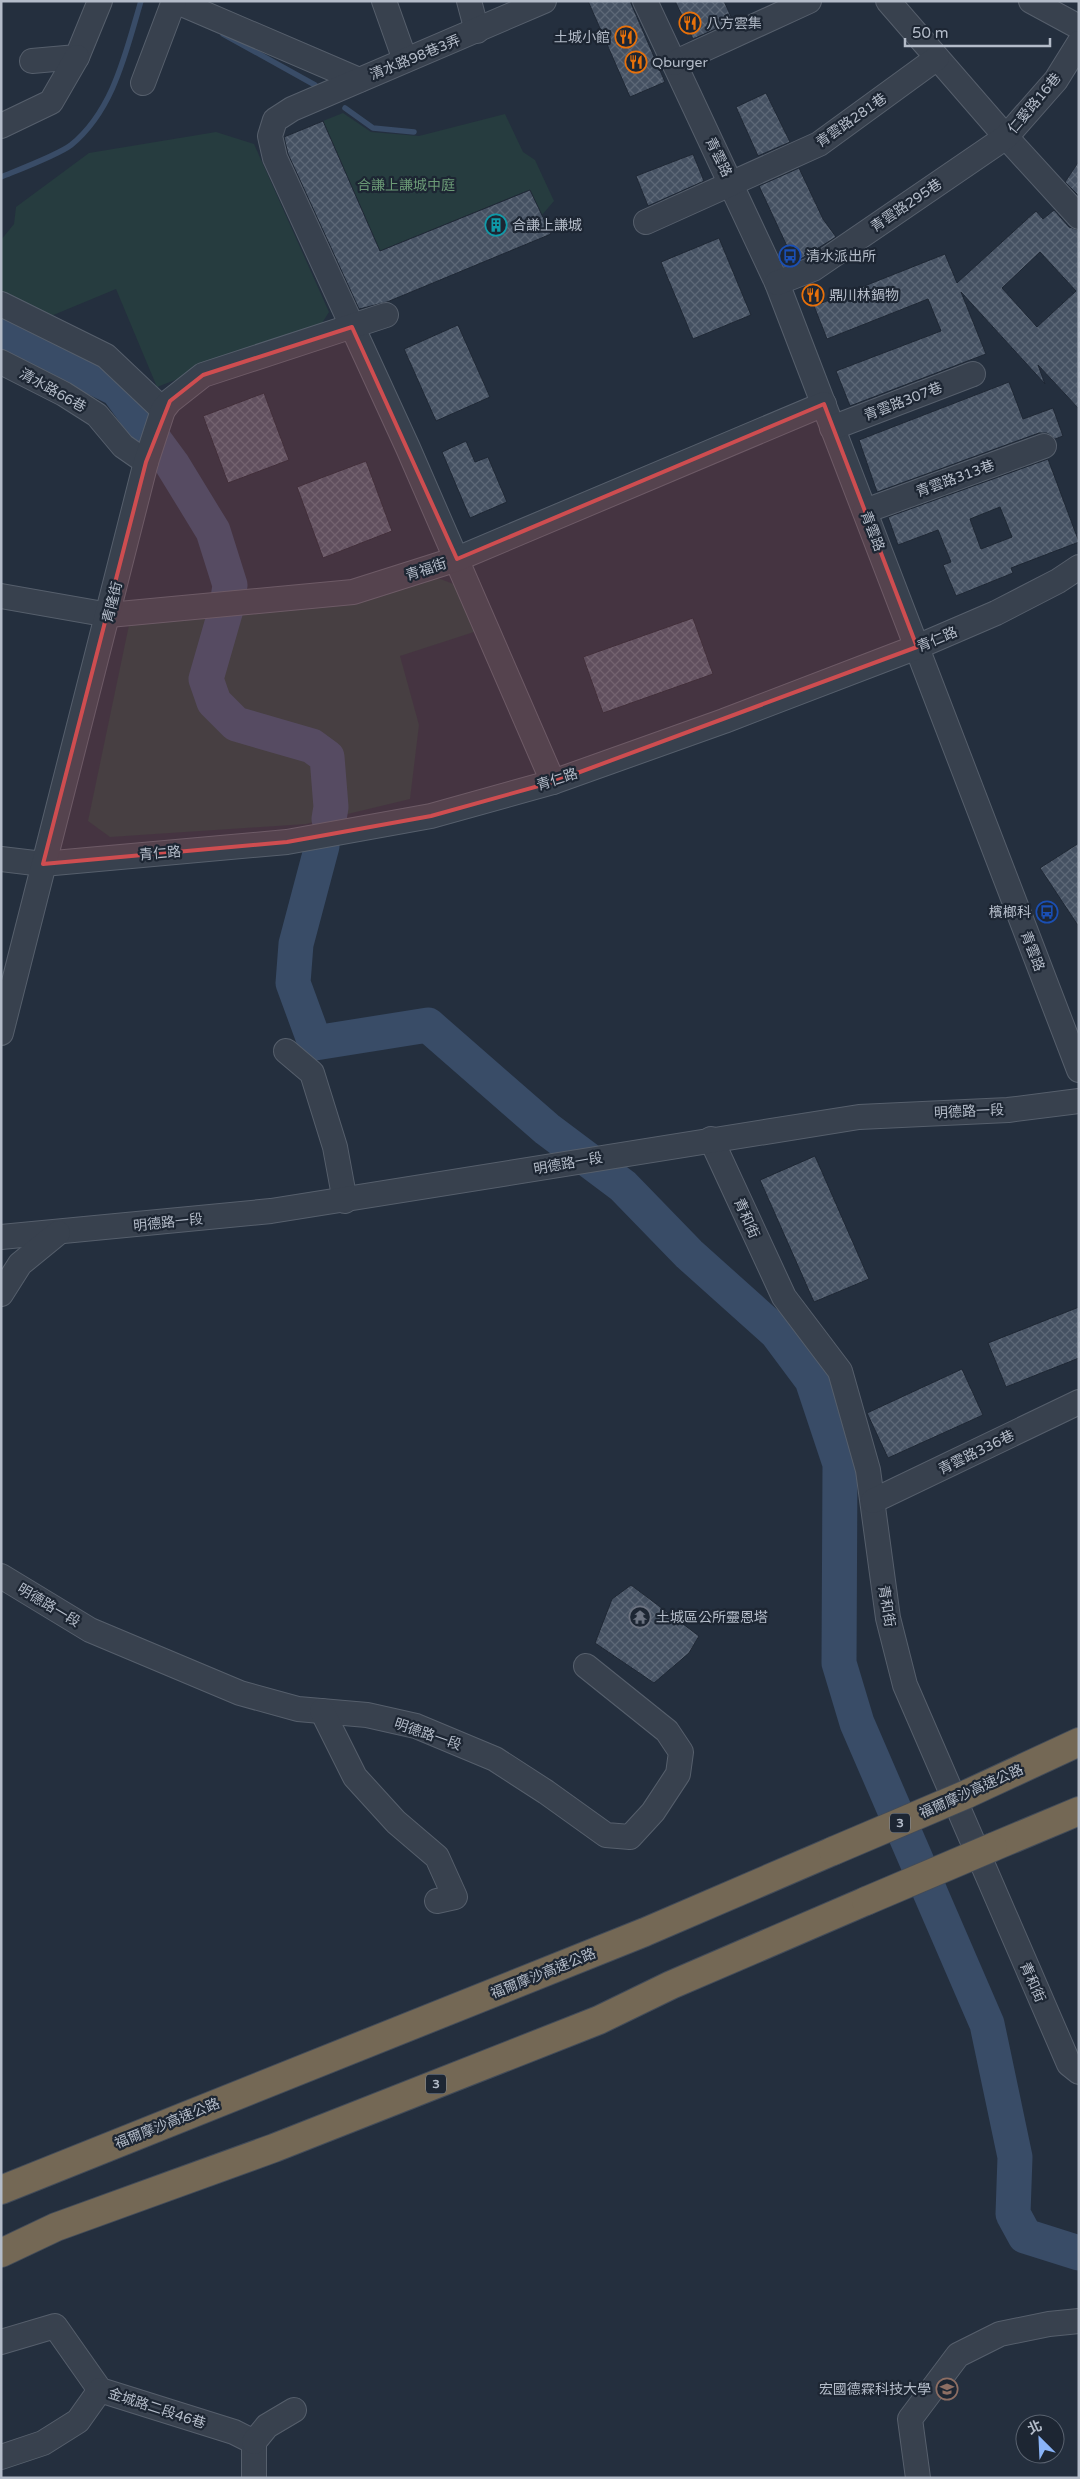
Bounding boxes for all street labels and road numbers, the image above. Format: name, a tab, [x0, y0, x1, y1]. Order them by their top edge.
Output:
street label: 清水路98巷3弄	[367, 32, 463, 83]
street label: 仁愛路16巷	[1004, 70, 1065, 137]
street label: 青雲路281巷	[813, 90, 890, 151]
street label: 青雲路	[702, 135, 735, 180]
street label: 青雲路295巷	[867, 175, 945, 235]
street label: 清水路66巷	[16, 365, 89, 416]
street label: 青雲路307巷	[862, 379, 945, 424]
street label: 青雲路313巷	[914, 456, 997, 501]
street label: 青雲路	[857, 509, 888, 554]
street label: 青福街	[404, 555, 449, 584]
street label: 青隆街	[99, 580, 126, 625]
street label: 青仁路	[915, 623, 960, 655]
street label: 青仁路	[535, 765, 580, 794]
street label: 青仁路	[138, 843, 182, 864]
street label: 青雲路	[1017, 929, 1048, 974]
street label: 明德路一段	[934, 1101, 1004, 1122]
street label: 明德路一段	[532, 1149, 604, 1178]
street label: 青和街	[730, 1196, 763, 1241]
street label: 明德路一段	[132, 1210, 204, 1235]
street label: 青雲路336巷	[935, 1427, 1017, 1478]
street label: 明德路一段	[14, 1580, 83, 1631]
street label: 青和街	[875, 1584, 898, 1628]
street label: 明德路一段	[392, 1715, 464, 1754]
street label: 福爾摩沙高速公路	[917, 1761, 1026, 1822]
road number: 3	[890, 1814, 910, 1832]
street label: 福爾摩沙高速公路	[488, 1945, 598, 2002]
street label: 青和街	[1016, 1960, 1049, 2005]
road number: 3	[426, 2074, 446, 2094]
street label: 福爾摩沙高速公路	[112, 2095, 222, 2152]
street label: 金城路二段46巷	[106, 2385, 208, 2432]

